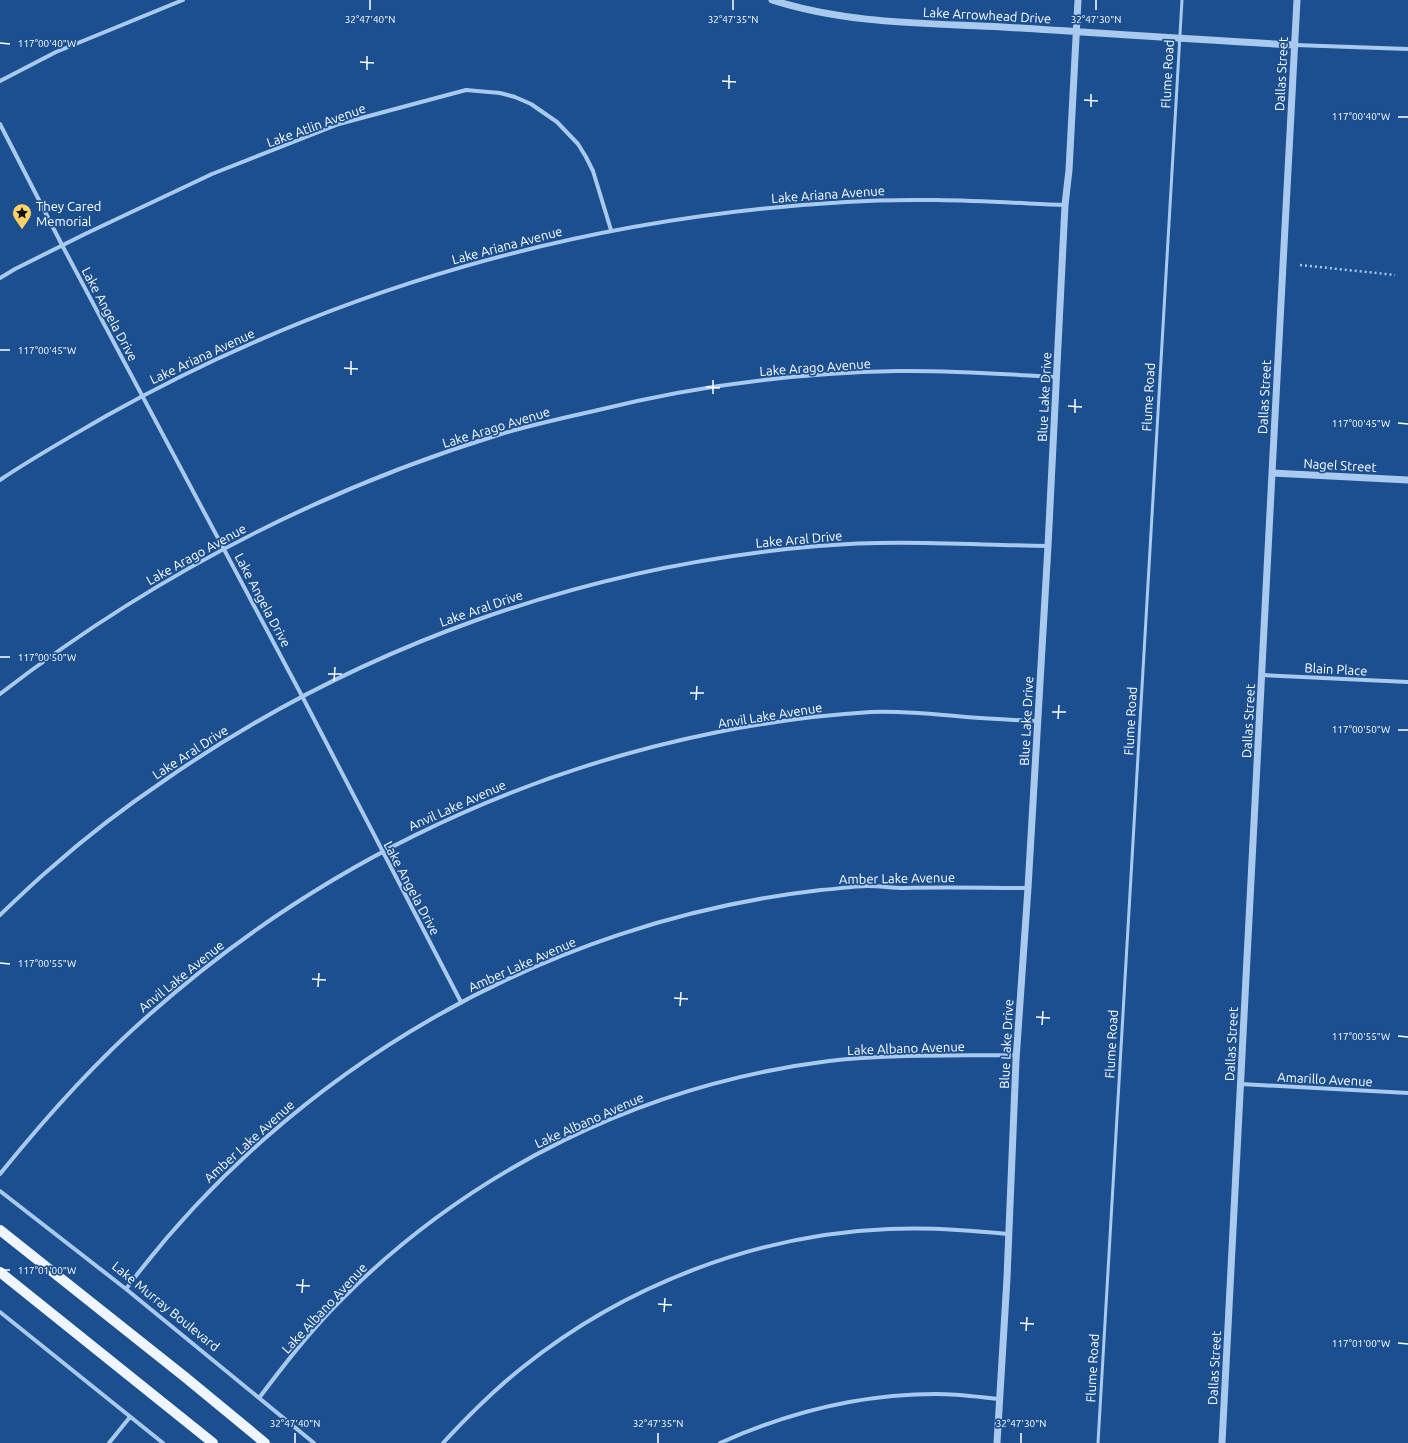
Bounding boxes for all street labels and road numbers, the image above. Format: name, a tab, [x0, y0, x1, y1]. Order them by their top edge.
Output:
street label: Lake Arrowhead Drive	[923, 5, 1051, 25]
street label: Dallas Street	[1272, 37, 1290, 111]
street label: Flume Road	[1158, 39, 1176, 109]
street label: Lake Atlin Avenue	[265, 101, 367, 149]
street label: Lake Ariana Avenue	[771, 183, 885, 205]
street label: Lake Ariana Avenue	[450, 223, 564, 267]
street label: Lake Angela Drive	[79, 265, 141, 363]
street label: Lake Ariana Avenue	[147, 326, 257, 386]
street label: Blue Lake Drive	[1035, 352, 1053, 442]
street label: Lake Arago Avenue	[759, 356, 871, 378]
street label: Dallas Street	[1255, 360, 1273, 434]
street label: Flume Road	[1139, 362, 1157, 432]
street label: Lake Arago Avenue	[441, 404, 551, 450]
street label: Nagel Street	[1303, 456, 1377, 474]
street label: Lake Arago Avenue	[144, 521, 248, 587]
street label: Lake Aral Drive	[755, 528, 843, 550]
street label: Lake Angela Drive	[232, 551, 294, 649]
street label: Lake Aral Drive	[438, 587, 524, 629]
street label: Blain Place	[1304, 660, 1368, 678]
street label: Blue Lake Drive	[1017, 676, 1035, 766]
street label: Dallas Street	[1239, 684, 1257, 758]
street label: Flume Road	[1121, 686, 1139, 756]
street label: Anvil Lake Avenue	[717, 700, 823, 730]
street label: Lake Aral Drive	[150, 722, 230, 782]
street label: Anvil Lake Avenue	[406, 777, 508, 833]
street label: Lake Angela Drive	[381, 839, 443, 937]
street label: Amber Lake Avenue	[839, 870, 955, 886]
street label: Amber Lake Avenue	[466, 934, 578, 994]
street label: Anvil Lake Avenue	[136, 937, 226, 1015]
street label: Blue Lake Drive	[997, 999, 1015, 1089]
street label: Dallas Street	[1222, 1007, 1240, 1081]
street label: Flume Road	[1102, 1009, 1120, 1079]
street label: Lake Albano Avenue	[847, 1039, 965, 1057]
street label: Amarillo Avenue	[1277, 1070, 1373, 1088]
street label: Lake Albano Avenue	[532, 1090, 646, 1150]
street label: Amber Lake Avenue	[201, 1097, 297, 1185]
street label: Lake Murray Boulevard	[110, 1258, 222, 1354]
street label: Lake Albano Avenue	[279, 1260, 369, 1356]
street label: Dallas Street	[1205, 1331, 1223, 1405]
street label: Flume Road	[1083, 1333, 1101, 1403]

